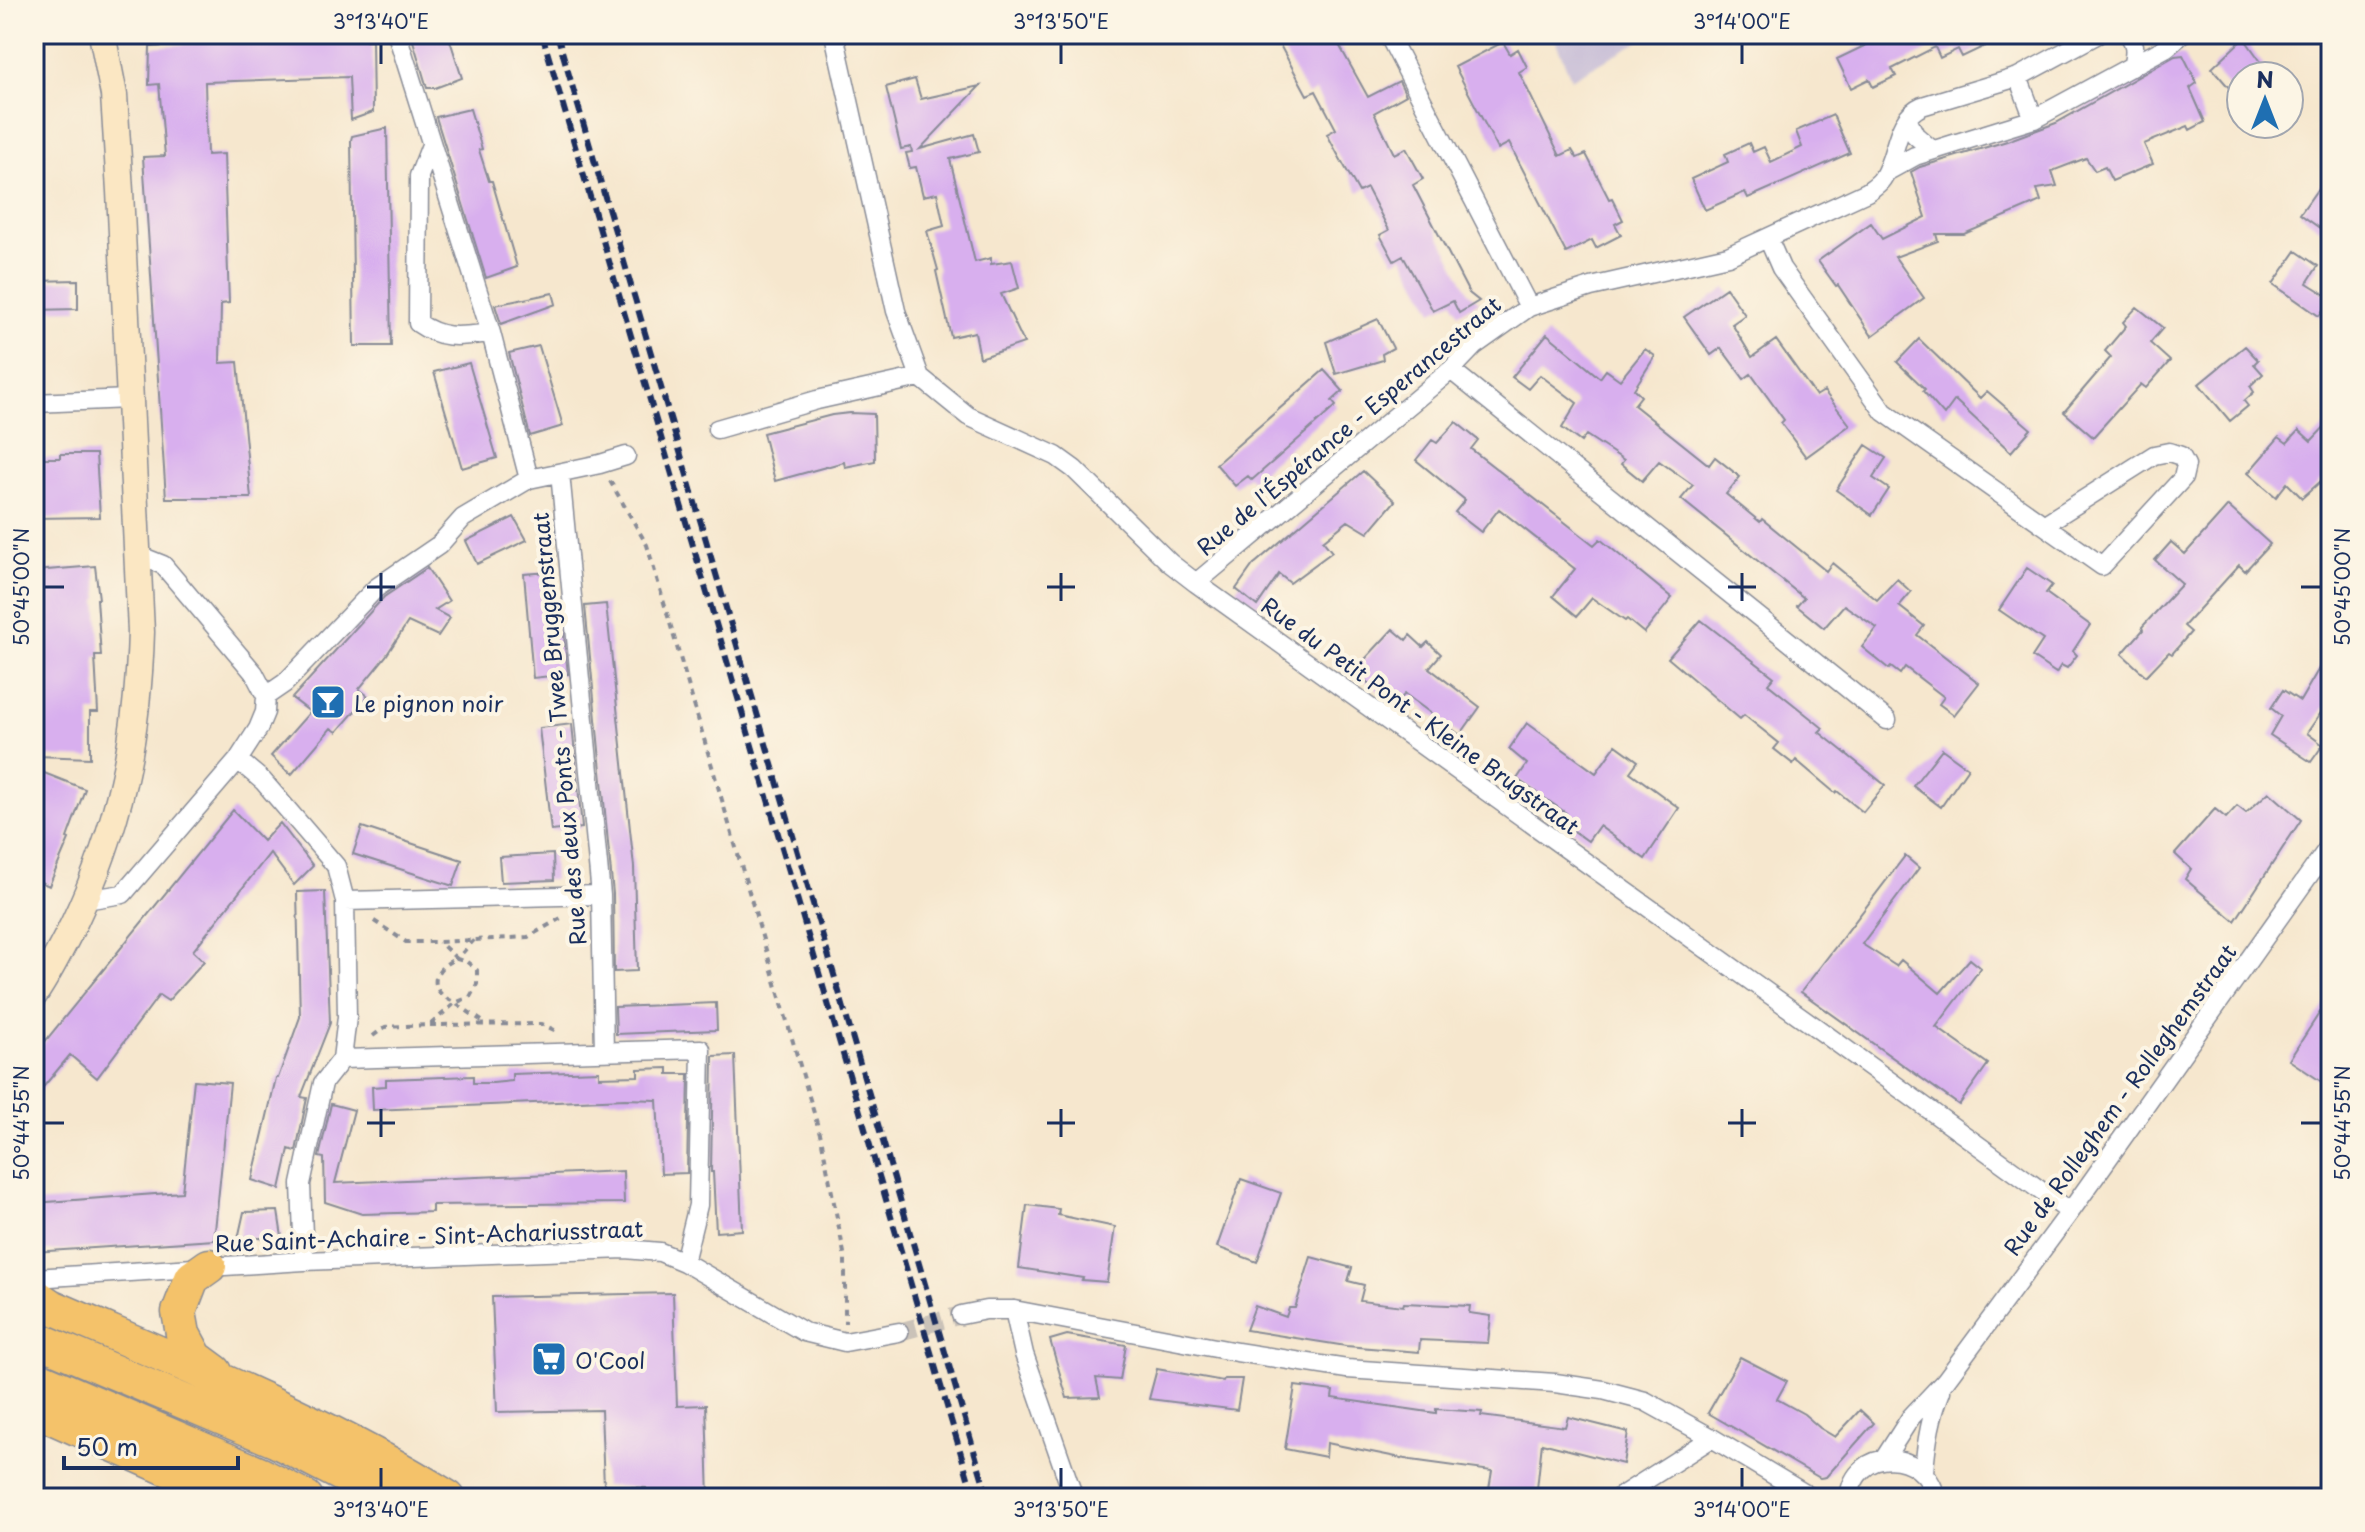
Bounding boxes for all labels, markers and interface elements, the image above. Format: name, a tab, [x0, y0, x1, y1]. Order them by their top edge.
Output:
text: 3°13'40"E	[333, 6, 429, 36]
text: 3°13'50"E	[1013, 6, 1109, 36]
text: 3°14'00"E	[1693, 6, 1791, 36]
north arrow	[2225, 60, 2305, 140]
text: N	[2256, 62, 2274, 95]
street label: Rue de l'Éspérance - Esperancestraat	[1189, 288, 1507, 562]
street label: Rue des deux Ponts - Twee Bruggenstraat	[523, 511, 593, 947]
text: 50°45'00"N	[6, 528, 36, 646]
text: 50°45'00"N	[2327, 528, 2357, 646]
street label: Rue du Petit Pont - Kleine Brugstraat	[1255, 588, 1587, 842]
bar icon: Le pignon noir	[309, 683, 347, 721]
place label: Le pignon noir	[354, 686, 504, 719]
street label: Rue de Rolleghem - Rolleghemstraat	[1995, 936, 2243, 1262]
text: 50°44'55"N	[6, 1065, 36, 1181]
text: 50°44'55"N	[2327, 1065, 2357, 1181]
street label: Rue Saint-Achaire - Sint-Achariusstraat	[214, 1211, 644, 1259]
supermarket icon: O'Cool	[530, 1340, 568, 1378]
place label: O'Cool	[575, 1343, 645, 1376]
scale bar	[64, 1420, 238, 1470]
text: 50 m	[76, 1428, 138, 1464]
text: 3°13'40"E	[333, 1494, 429, 1524]
text: 3°13'50"E	[1013, 1494, 1109, 1524]
text: 3°14'00"E	[1693, 1494, 1791, 1524]

